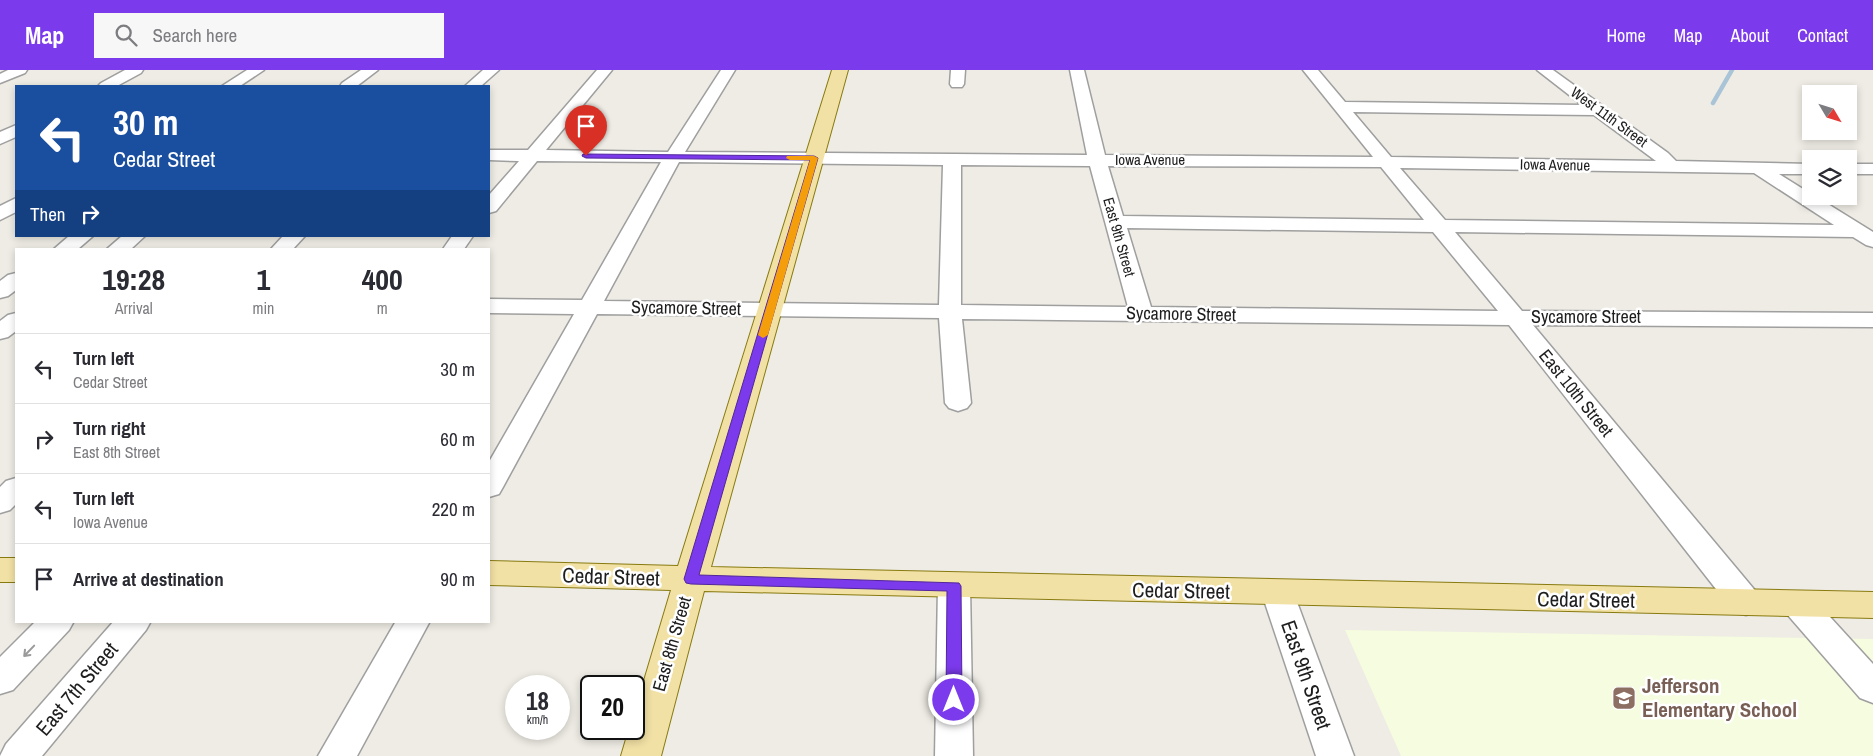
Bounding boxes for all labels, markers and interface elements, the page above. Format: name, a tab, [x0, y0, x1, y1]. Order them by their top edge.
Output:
search box	[94, 13, 444, 58]
text: Map	[25, 19, 64, 51]
icon: search	[112, 21, 140, 49]
text: Search here	[152, 22, 237, 48]
text: Home	[1606, 23, 1646, 48]
text: Map	[1674, 23, 1703, 48]
text: About	[1731, 23, 1769, 48]
text: Contact	[1797, 23, 1848, 48]
street label: West 11th Street	[1567, 81, 1653, 152]
north arrow	[1802, 85, 1858, 140]
map controls	[1802, 85, 1857, 205]
text: 30 m	[113, 99, 178, 146]
icon: left	[30, 105, 95, 170]
pin	[565, 105, 607, 156]
icon: arrive	[572, 112, 600, 140]
text: Cedar Street	[113, 144, 215, 174]
street label: Iowa Avenue	[1115, 149, 1185, 170]
button: layers	[1802, 150, 1857, 205]
street label: Iowa Avenue	[1520, 153, 1590, 176]
street label: East 9th Street	[1098, 195, 1141, 279]
icon: right	[76, 200, 104, 228]
text: Then	[30, 201, 66, 227]
text: 19:28	[102, 259, 165, 299]
text: 1	[257, 259, 270, 299]
text: 400	[362, 259, 403, 299]
street label: Sycamore Street	[631, 294, 741, 321]
text: Arrival	[115, 297, 153, 319]
text: min	[252, 297, 274, 319]
text: m	[377, 297, 388, 319]
street label: Sycamore Street	[1126, 300, 1236, 327]
street label: Sycamore Street	[1531, 304, 1641, 329]
street label: East 10th Street	[1533, 344, 1619, 442]
text: Turn left	[73, 345, 134, 371]
icon: left	[30, 355, 58, 383]
text: 30 m	[440, 356, 475, 382]
text: Cedar Street	[73, 371, 147, 393]
text: Turn right	[73, 415, 145, 441]
icon: right	[30, 425, 58, 453]
text: 60 m	[440, 426, 475, 452]
text: East 8th Street	[73, 441, 160, 463]
text: Turn left	[73, 485, 134, 511]
icon: left	[30, 495, 58, 523]
text: 220 m	[432, 496, 475, 522]
text: Iowa Avenue	[73, 511, 148, 533]
street label: Cedar Street	[562, 560, 661, 593]
icon: arrive	[30, 565, 58, 593]
text: Arrive at destination	[73, 566, 224, 592]
text: 90 m	[440, 566, 475, 592]
street label: Cedar Street	[1132, 575, 1230, 606]
street label: Cedar Street	[1537, 584, 1635, 615]
street label: East 8th Street	[646, 593, 697, 694]
street label: East 9th Street	[1274, 616, 1339, 734]
street label: East 7th Street	[29, 636, 124, 742]
one-way arrow	[23, 644, 35, 657]
place label: Jefferson Elementary School	[1642, 671, 1797, 724]
position arrow	[927, 673, 979, 725]
speed limit sign: 20	[580, 675, 645, 740]
text: 18	[526, 684, 549, 718]
school or university icon: Jefferson Elementary School	[1611, 685, 1637, 711]
text: km/h	[527, 712, 548, 728]

